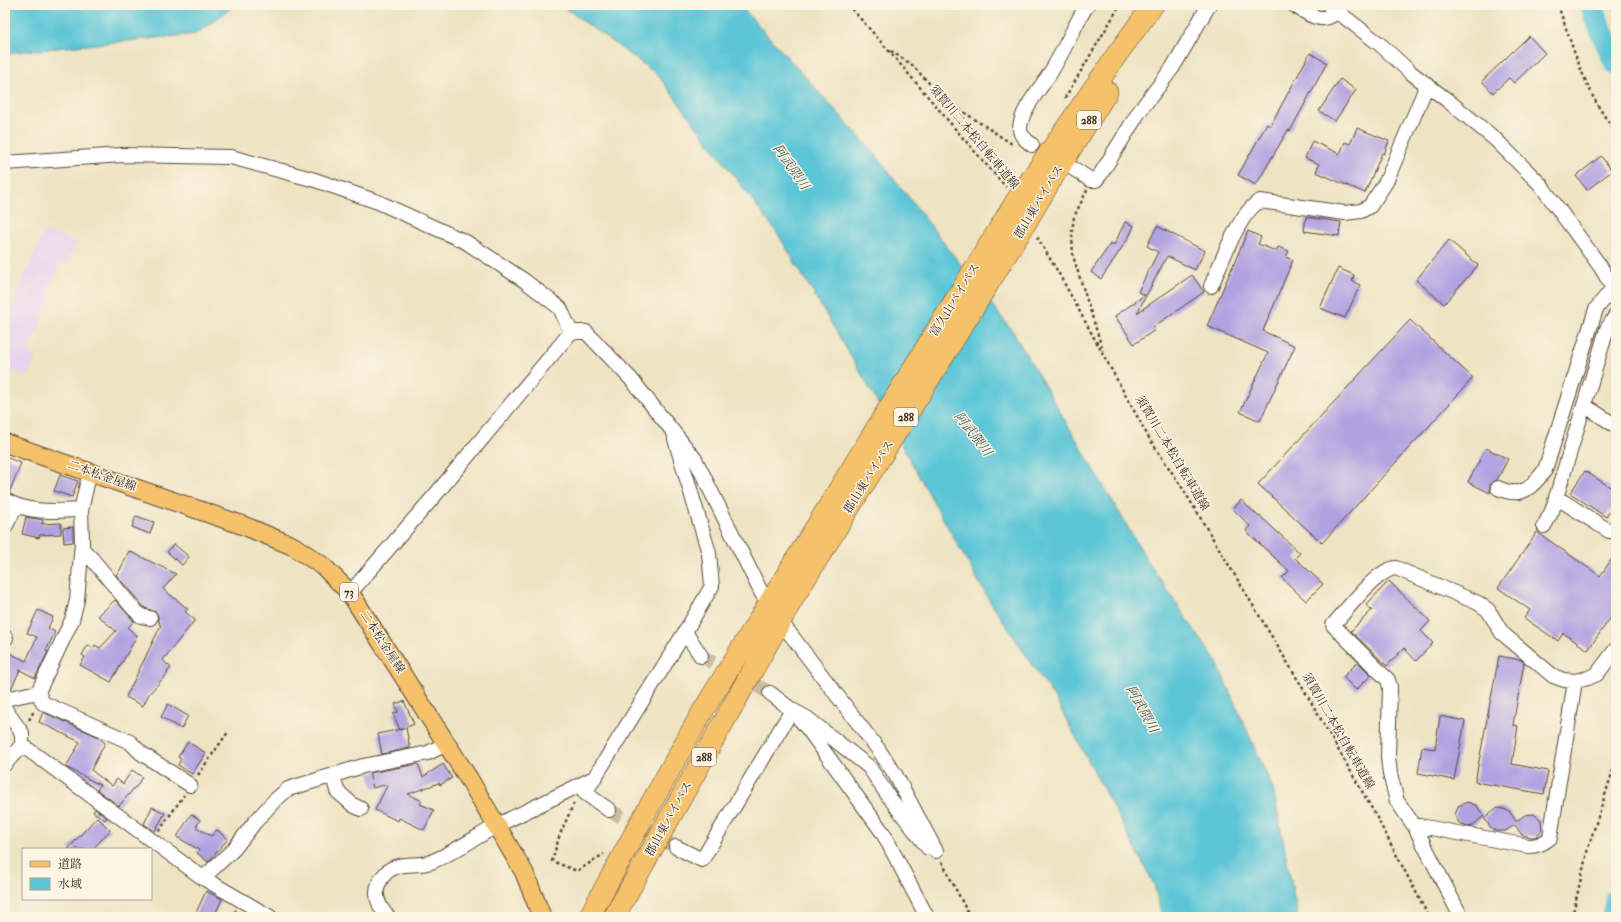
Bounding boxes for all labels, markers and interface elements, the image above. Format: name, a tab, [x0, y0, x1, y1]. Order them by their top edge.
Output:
street label: 須賀川二本松自転車道線	[926, 82, 1022, 192]
road number: 288	[1077, 111, 1101, 129]
water label: 阿武隈川	[770, 141, 814, 195]
street label: 郡山東バイパス	[1011, 162, 1067, 242]
street label: 富久山バイパス	[926, 261, 984, 339]
street label: 須賀川二本松自転車道線	[1132, 393, 1212, 513]
road number: 288	[894, 408, 918, 426]
water label: 阿武隈川	[951, 409, 997, 461]
street label: 郡山東バイパス	[840, 438, 898, 516]
street label: 二本松金屋線	[66, 457, 138, 495]
road number: 73	[340, 583, 358, 601]
street label: 二本松金屋線	[356, 608, 408, 676]
street label: 須賀川二本松自転車道線	[1299, 670, 1377, 792]
water label: 阿武隈川	[1122, 682, 1163, 737]
road number: 288	[692, 748, 716, 766]
street label: 郡山東バイパス	[642, 779, 696, 859]
legend	[22, 848, 152, 900]
text: 道路	[58, 857, 82, 872]
text: 水域	[58, 877, 82, 892]

